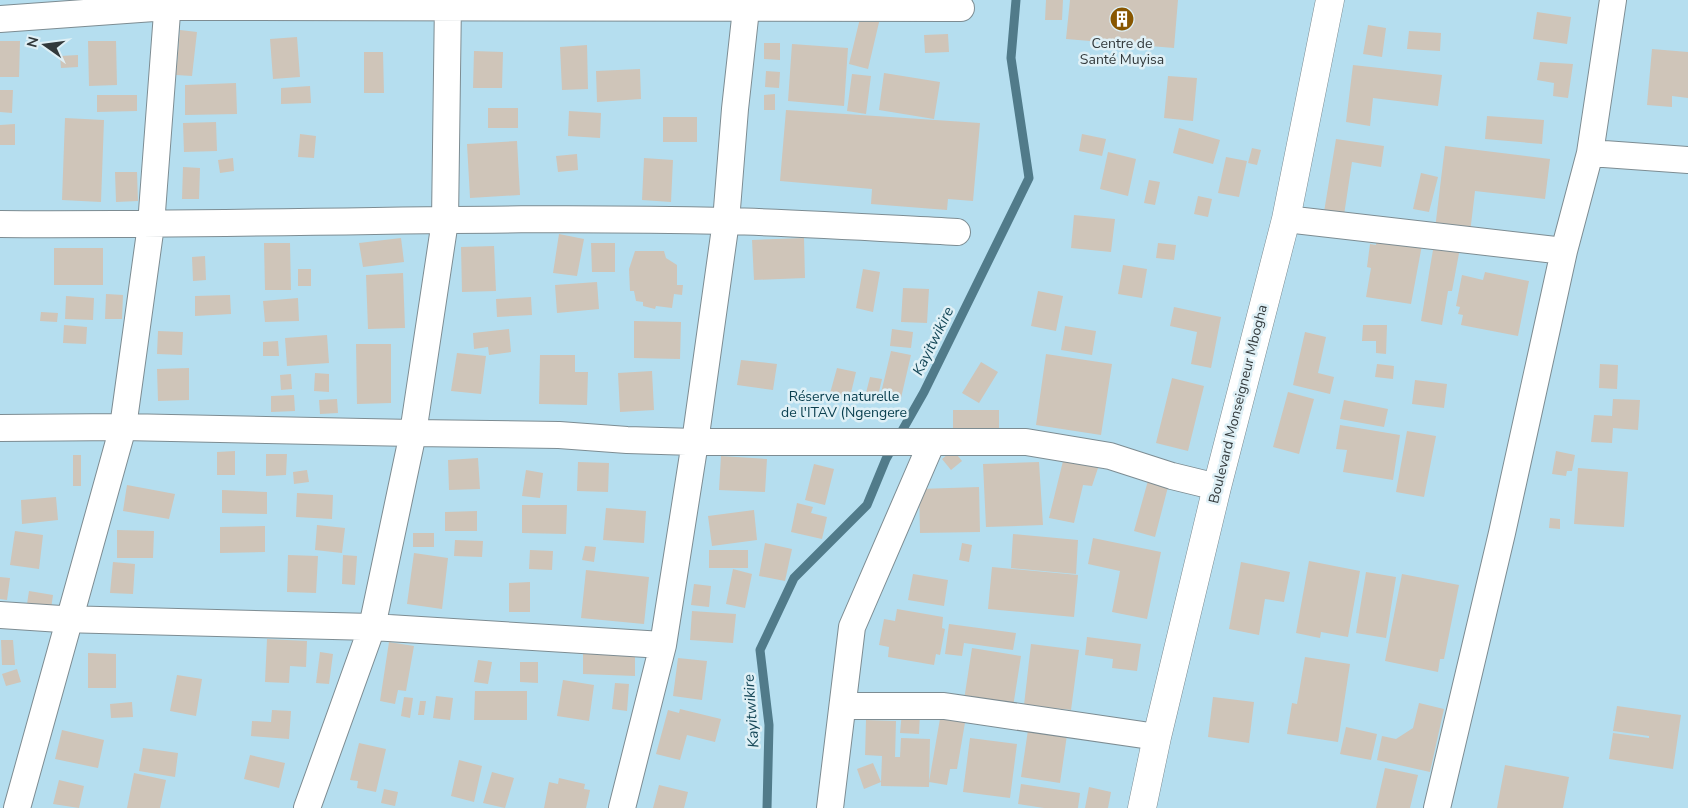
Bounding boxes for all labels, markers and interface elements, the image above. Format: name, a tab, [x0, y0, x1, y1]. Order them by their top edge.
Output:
building icon: Centre de Santé Muyisa	[1109, 6, 1135, 32]
north arrow	[20, 20, 70, 70]
place label: Centre de Santé Muyisa	[1080, 34, 1164, 69]
text: N	[22, 35, 43, 49]
water label: Kayitwikire	[908, 303, 958, 379]
street label: Boulevard Monseigneur Mbogha	[1204, 303, 1272, 505]
park label: Réserve naturelle de l'ITAV (Ngengere	[781, 387, 907, 422]
water label: Kayitwikire	[738, 673, 764, 749]

